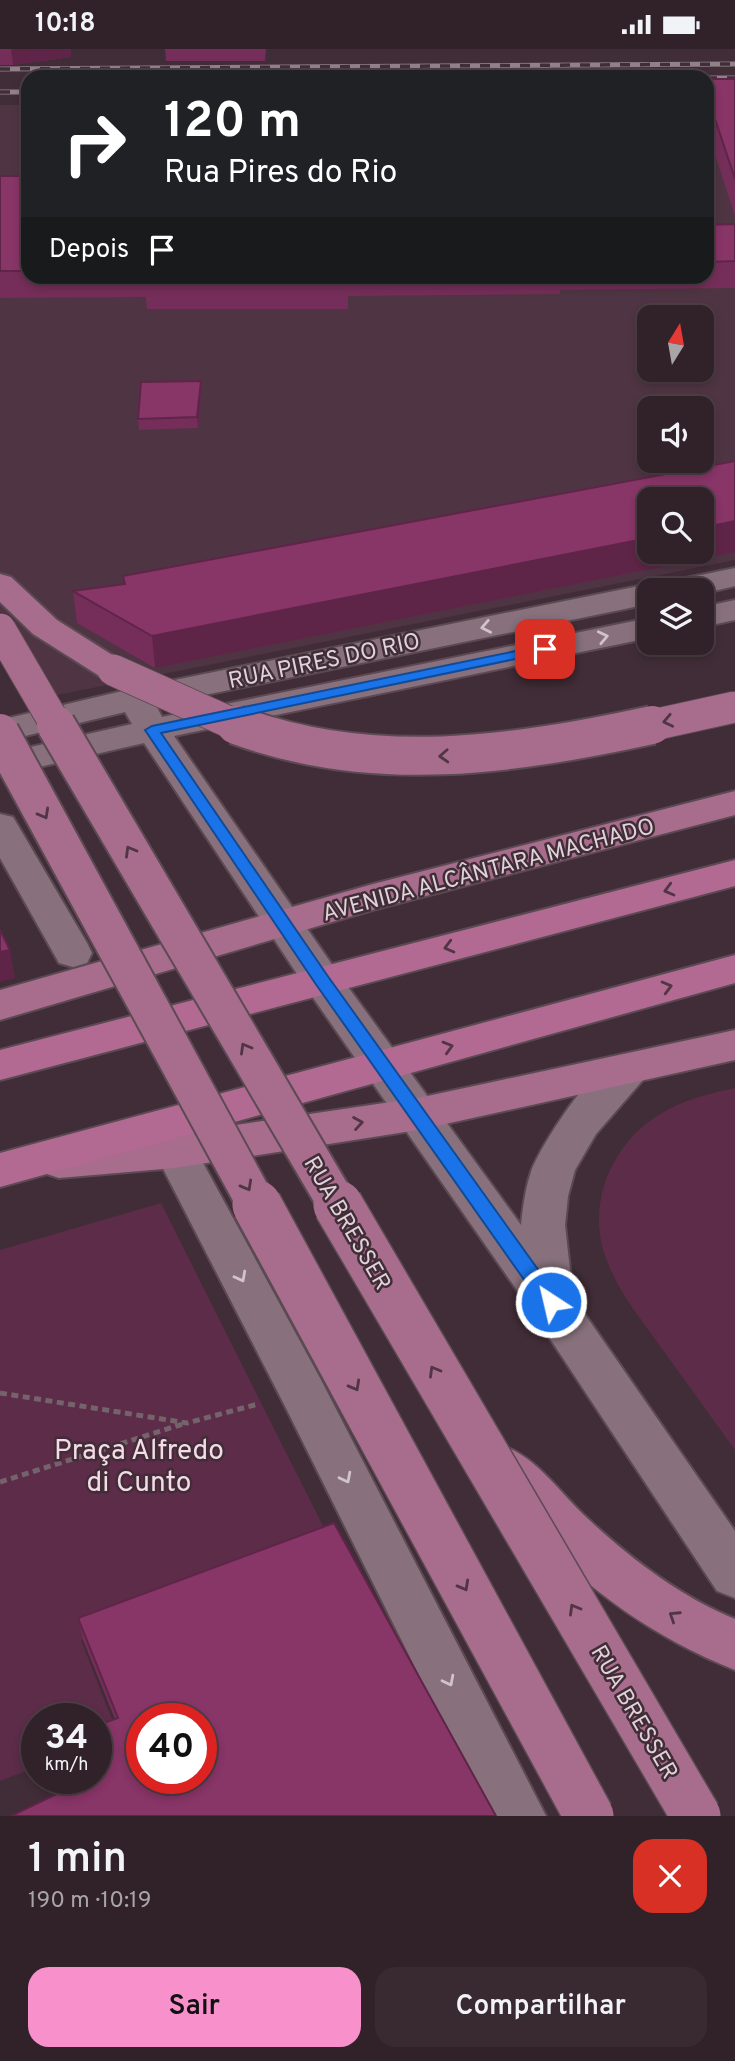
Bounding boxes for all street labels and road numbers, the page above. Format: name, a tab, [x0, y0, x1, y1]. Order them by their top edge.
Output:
street label: RUA PIRES DO RIO	[226, 628, 423, 697]
street label: AVENIDA ALCÂNTARA MACHADO	[319, 812, 658, 930]
street label: RUA BRESSER	[296, 1152, 396, 1297]
street label: RUA BRESSER	[583, 1641, 683, 1786]

